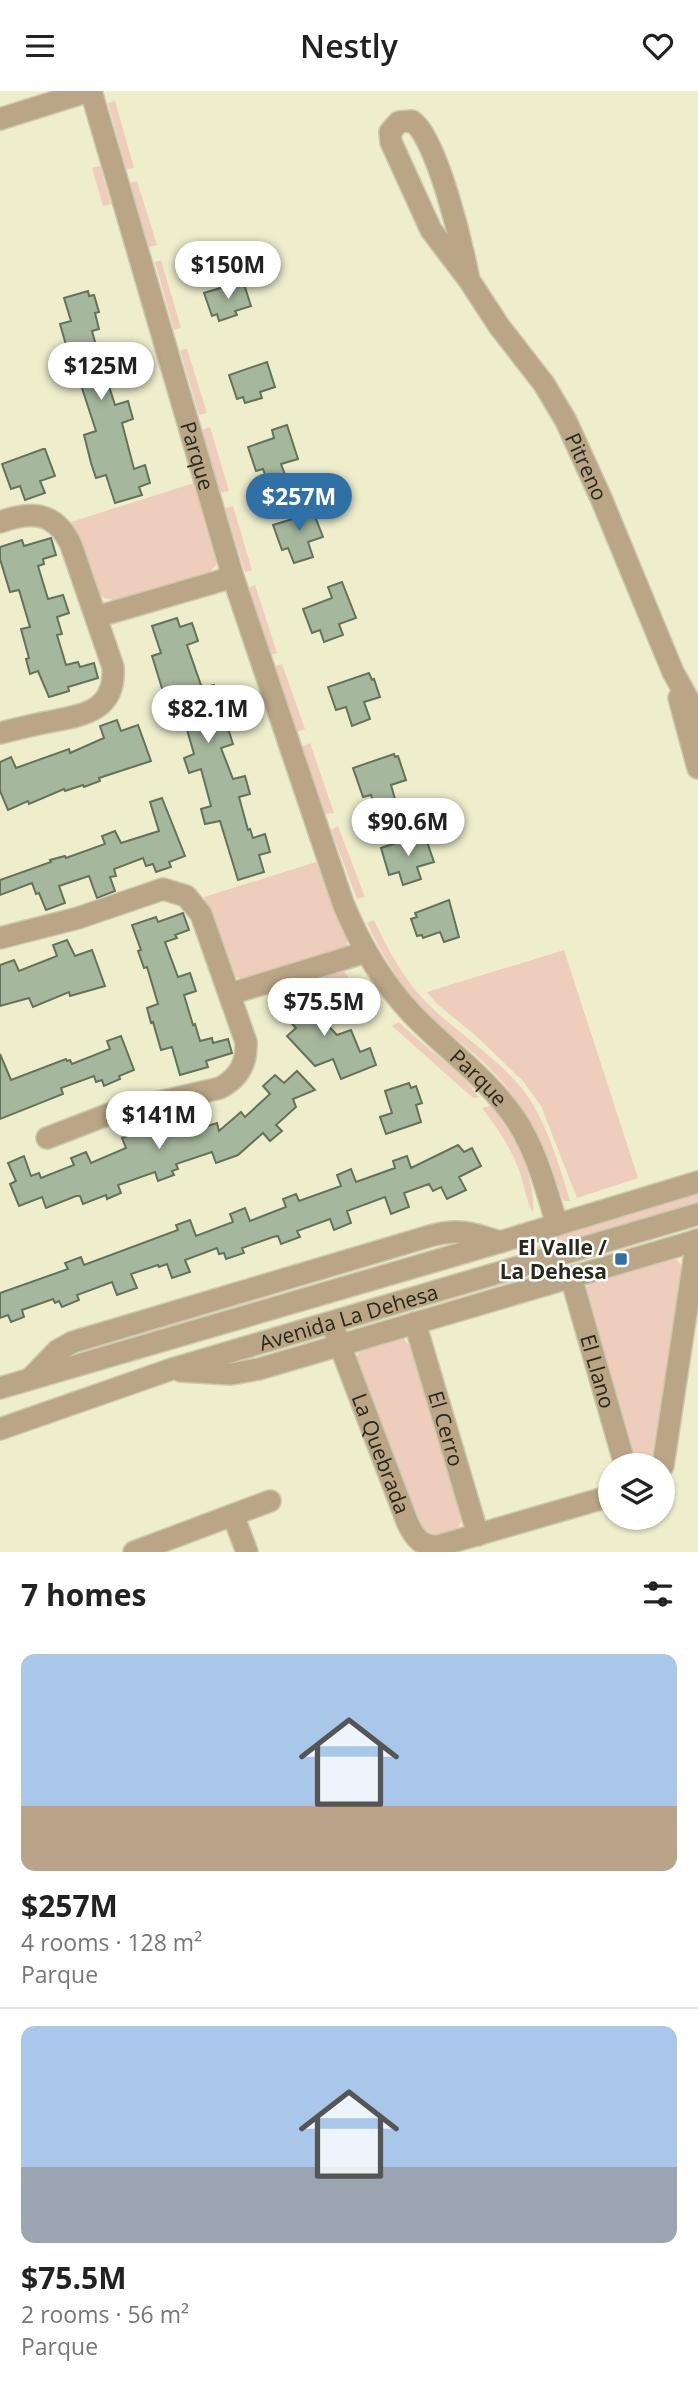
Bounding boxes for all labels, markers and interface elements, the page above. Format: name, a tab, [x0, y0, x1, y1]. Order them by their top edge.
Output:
text: Nestly	[300, 24, 398, 67]
icon: menu	[21, 27, 59, 65]
icon: heart	[639, 27, 677, 65]
pin: $150M	[179, 241, 277, 301]
text: $150M	[191, 248, 265, 280]
pin: $125M	[52, 343, 150, 402]
text: $125M	[64, 349, 138, 381]
street label: Parque	[174, 418, 221, 493]
street label: Pitreno	[559, 428, 614, 505]
pin: $257M	[250, 473, 348, 533]
text: $257M	[262, 480, 336, 512]
pin: $82.1M	[151, 685, 265, 745]
text: $82.1M	[168, 692, 248, 724]
pin: $90.6M	[351, 799, 465, 858]
text: $90.6M	[368, 805, 448, 837]
pin: $75.5M	[267, 979, 381, 1038]
text: $75.5M	[284, 985, 364, 1017]
street label: Parque	[444, 1043, 514, 1112]
pin: $141M	[110, 1091, 208, 1151]
text: $141M	[122, 1098, 196, 1130]
place label: El Valle / La Dehesa	[500, 1233, 607, 1285]
marker: El Valle / La Dehesa	[613, 1251, 629, 1267]
street label: Avenida La Dehesa	[256, 1277, 441, 1357]
street label: El Llano	[574, 1331, 622, 1412]
street label: El Cerro	[422, 1387, 471, 1469]
street label: La Quebrada	[346, 1389, 417, 1518]
map controls	[598, 1453, 675, 1530]
button: layers	[598, 1453, 675, 1530]
text: 7 homes	[21, 1574, 146, 1615]
icon: filters	[639, 1575, 677, 1613]
icon: home	[286, 1699, 412, 1825]
text: $257M	[21, 1885, 118, 1926]
text: 4 rooms · 128 m²	[21, 1926, 202, 1958]
text: Parque	[21, 1958, 98, 1990]
icon: home	[286, 2071, 412, 2197]
text: $75.5M	[21, 2257, 126, 2298]
text: 2 rooms · 56 m²	[21, 2298, 189, 2330]
text: Parque	[21, 2330, 98, 2362]

